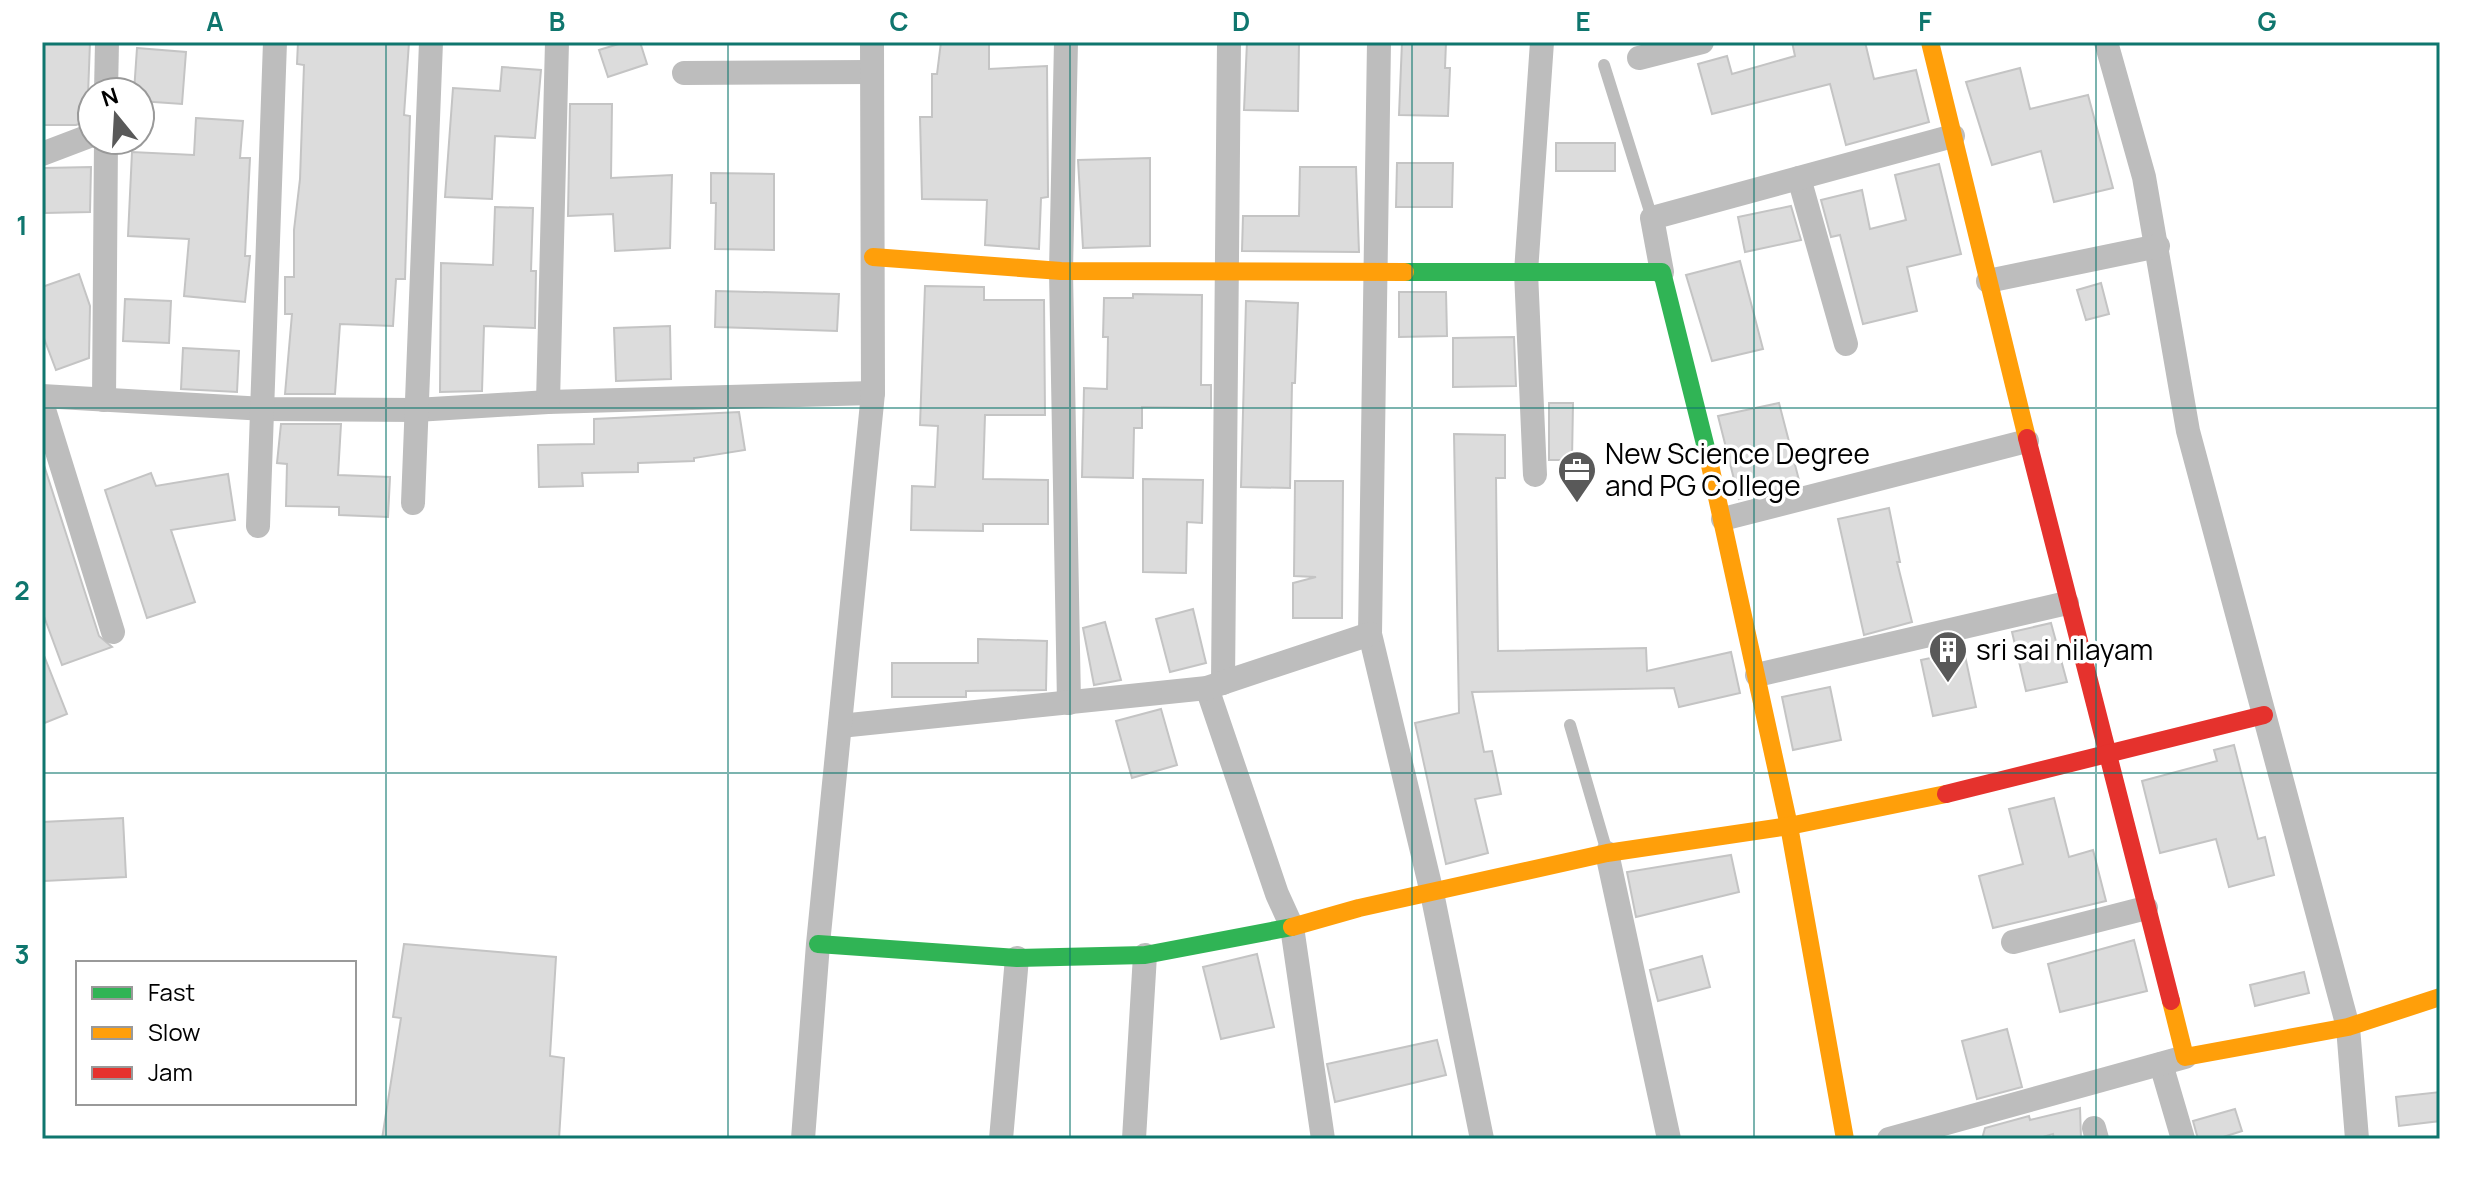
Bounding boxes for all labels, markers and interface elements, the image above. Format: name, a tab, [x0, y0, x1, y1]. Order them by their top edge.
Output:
text: A	[206, 3, 224, 39]
text: B	[549, 3, 565, 39]
text: C	[889, 3, 909, 39]
text: D	[1232, 3, 1250, 39]
text: E	[1575, 3, 1591, 39]
text: F	[1918, 3, 1932, 39]
text: G	[2257, 3, 2277, 39]
north arrow	[76, 76, 156, 156]
text: N	[98, 80, 122, 114]
text: 1	[16, 207, 28, 243]
place label: New Science Degree and PG College	[1605, 434, 1870, 504]
office icon: New Science Degree and PG College	[1556, 449, 1598, 504]
text: 2	[14, 572, 30, 608]
building icon: sri sai nilayam	[1927, 629, 1969, 684]
place label: sri sai nilayam	[1976, 630, 2153, 668]
text: 3	[14, 936, 30, 972]
legend	[76, 961, 356, 1105]
text: Fast	[148, 975, 195, 1008]
text: Slow	[148, 1015, 201, 1048]
text: Jam	[148, 1055, 193, 1088]

